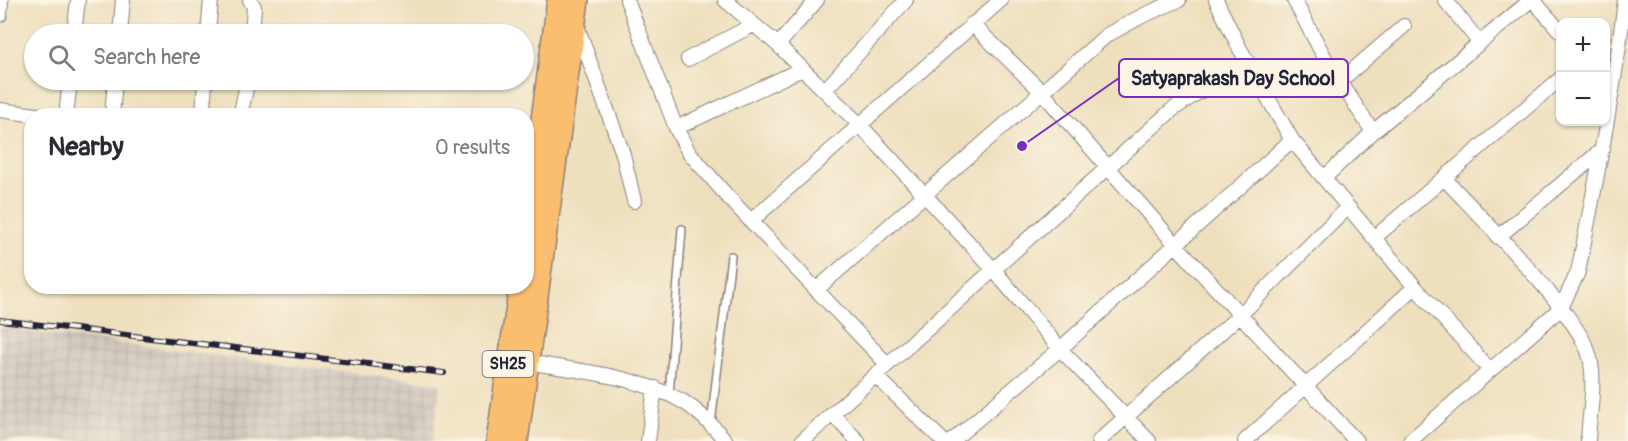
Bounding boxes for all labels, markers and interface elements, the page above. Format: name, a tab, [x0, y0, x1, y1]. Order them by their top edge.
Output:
map controls	[1556, 18, 1610, 126]
button: +	[1556, 18, 1610, 72]
search box	[24, 24, 534, 90]
icon: search	[45, 41, 78, 74]
text: Search here	[93, 43, 200, 71]
callout: Satyaprakash Day School	[1119, 59, 1348, 97]
text: Satyaprakash Day School	[1131, 66, 1335, 91]
button: −	[1556, 72, 1610, 126]
text: Nearby	[48, 131, 124, 163]
text: 0 results	[435, 135, 510, 160]
road number: SH25	[482, 351, 534, 377]

